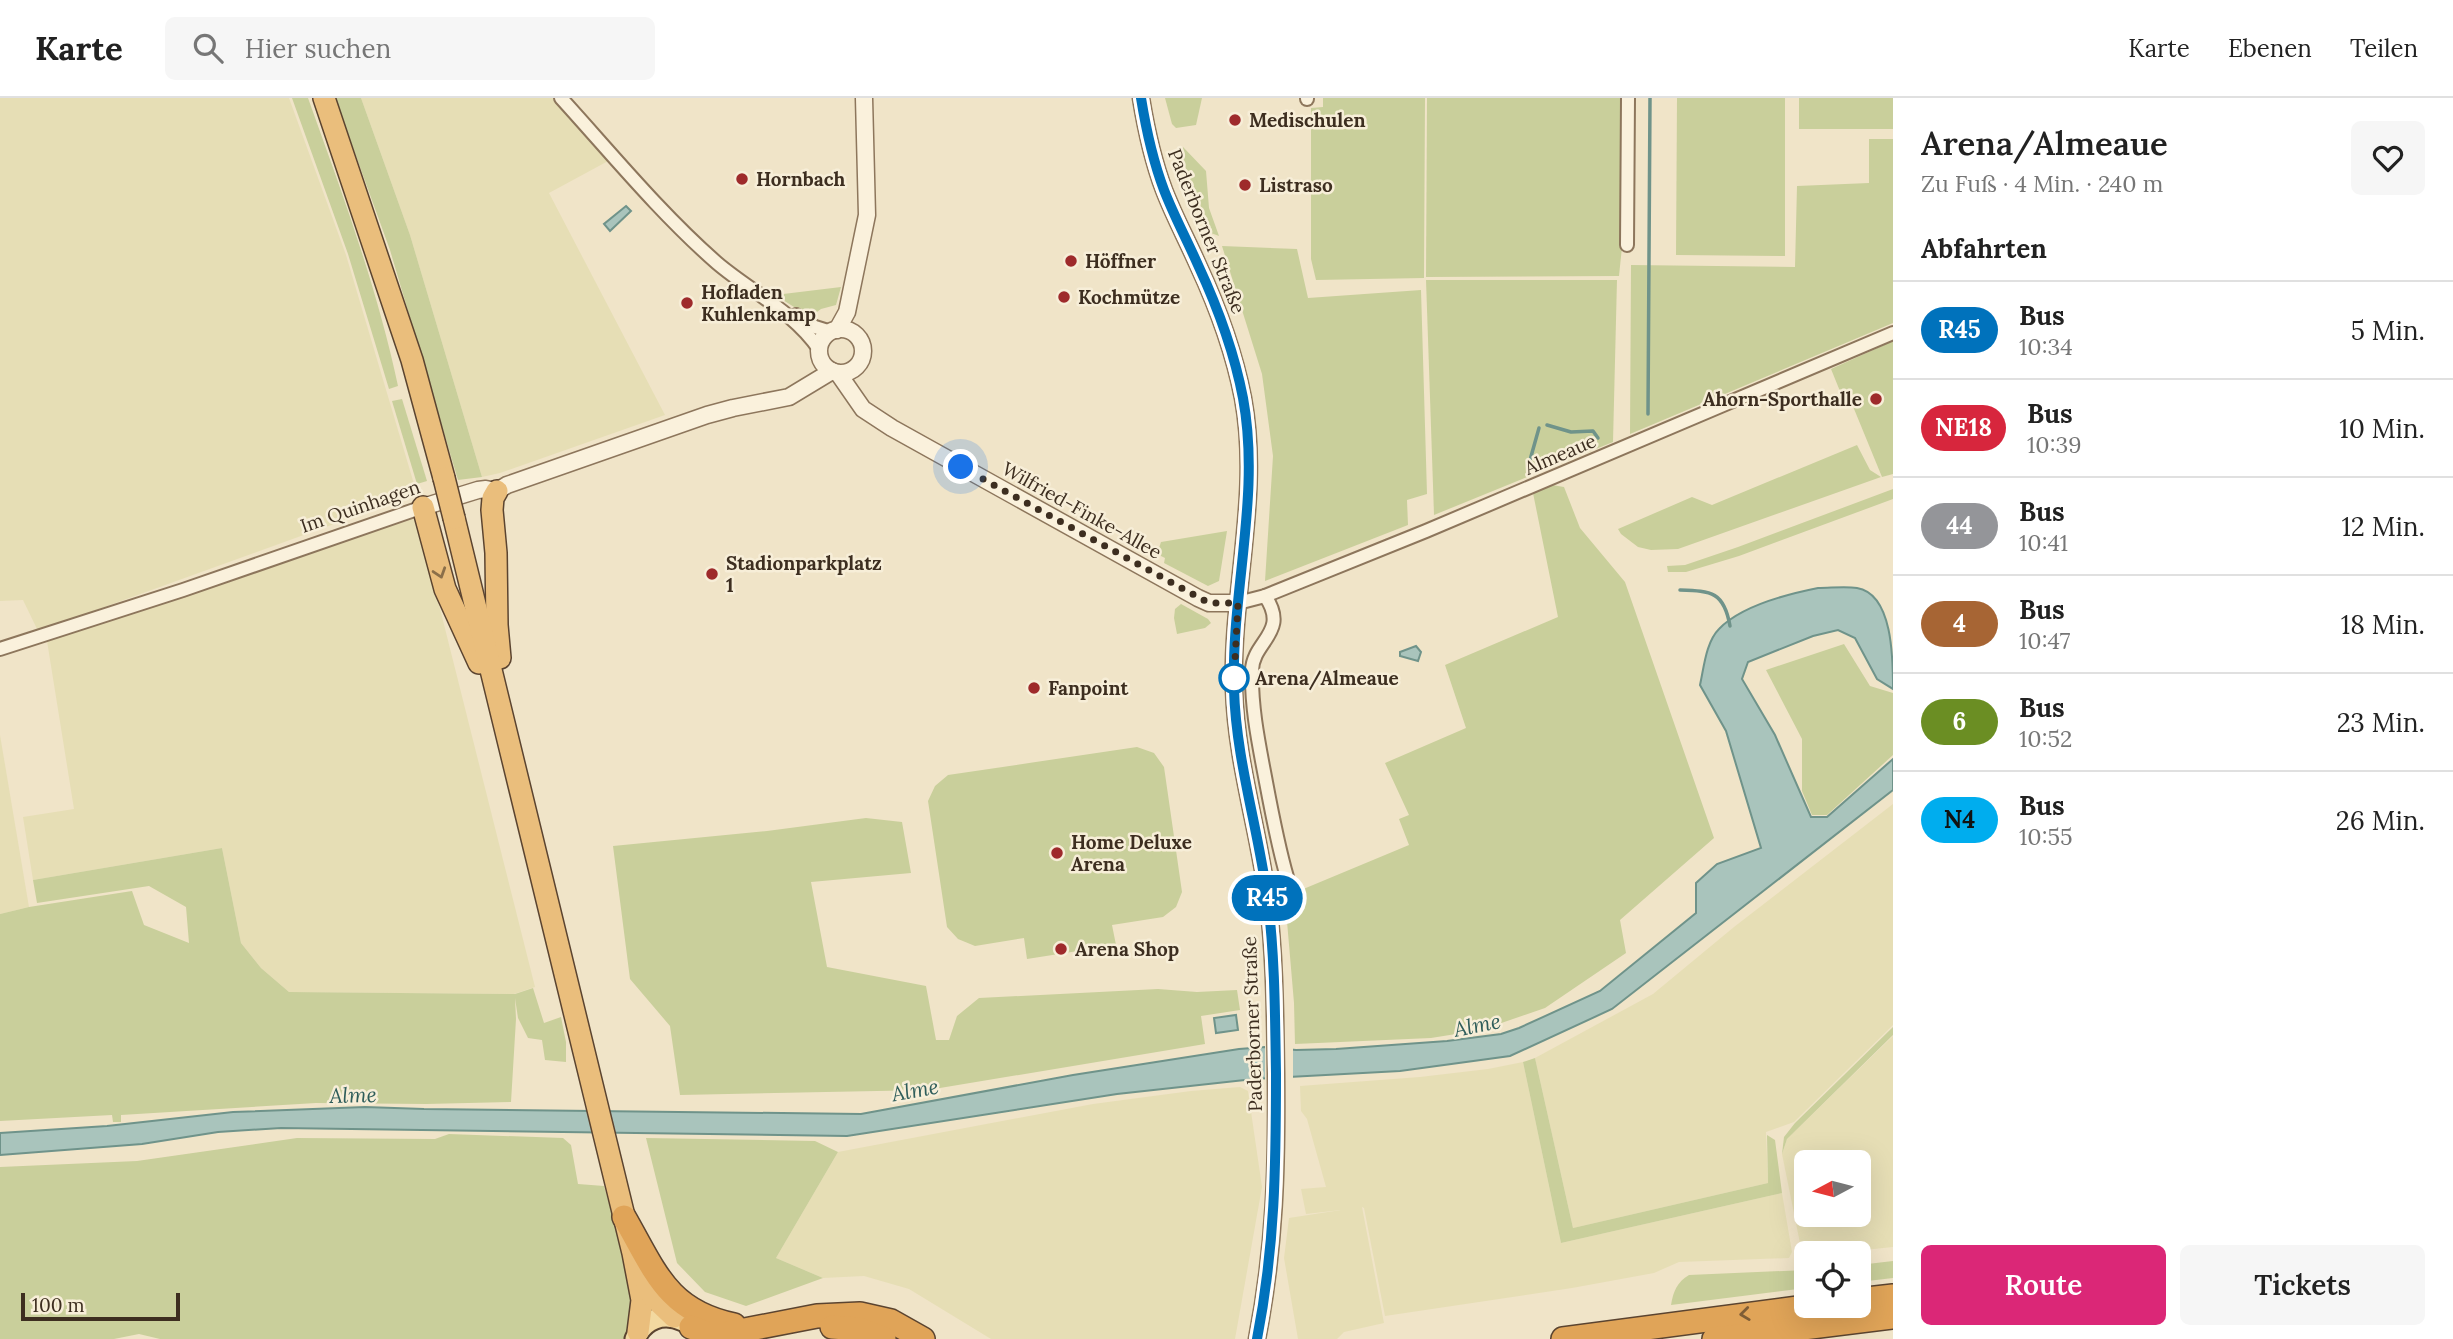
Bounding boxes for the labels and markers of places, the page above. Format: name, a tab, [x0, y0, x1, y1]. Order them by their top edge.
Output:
place label: Medischulen	[1249, 108, 1366, 132]
marker: Medischulen	[1227, 112, 1243, 128]
place label: Hornbach	[756, 167, 846, 191]
marker: Hornbach	[734, 171, 750, 187]
place label: Listraso	[1259, 173, 1333, 197]
marker: Listraso	[1237, 177, 1253, 193]
place label: Höffner	[1085, 249, 1156, 273]
marker: Höffner	[1063, 253, 1079, 269]
place label: Hofladen Kuhlenkamp	[701, 280, 816, 326]
place label: Kochmütze	[1078, 285, 1180, 309]
marker: Kochmütze	[1056, 289, 1072, 305]
marker: Hofladen Kuhlenkamp	[679, 295, 695, 311]
place label: Ahorn-Sporthalle	[1703, 387, 1862, 411]
marker: Ahorn-Sporthalle	[1868, 391, 1884, 407]
place label: Stadionparkplatz 1	[726, 551, 882, 597]
marker: Stadionparkplatz 1	[704, 566, 720, 582]
marker: Arena/Almeaue	[1219, 663, 1249, 693]
place label: Arena/Almeaue	[1255, 666, 1399, 691]
place label: Fanpoint	[1048, 676, 1129, 700]
marker: Fanpoint	[1026, 680, 1042, 696]
place label: Home Deluxe Arena	[1071, 830, 1192, 876]
marker: Home Deluxe Arena	[1049, 845, 1065, 861]
place label: Arena Shop	[1075, 937, 1179, 961]
marker: Arena Shop	[1053, 941, 1069, 957]

